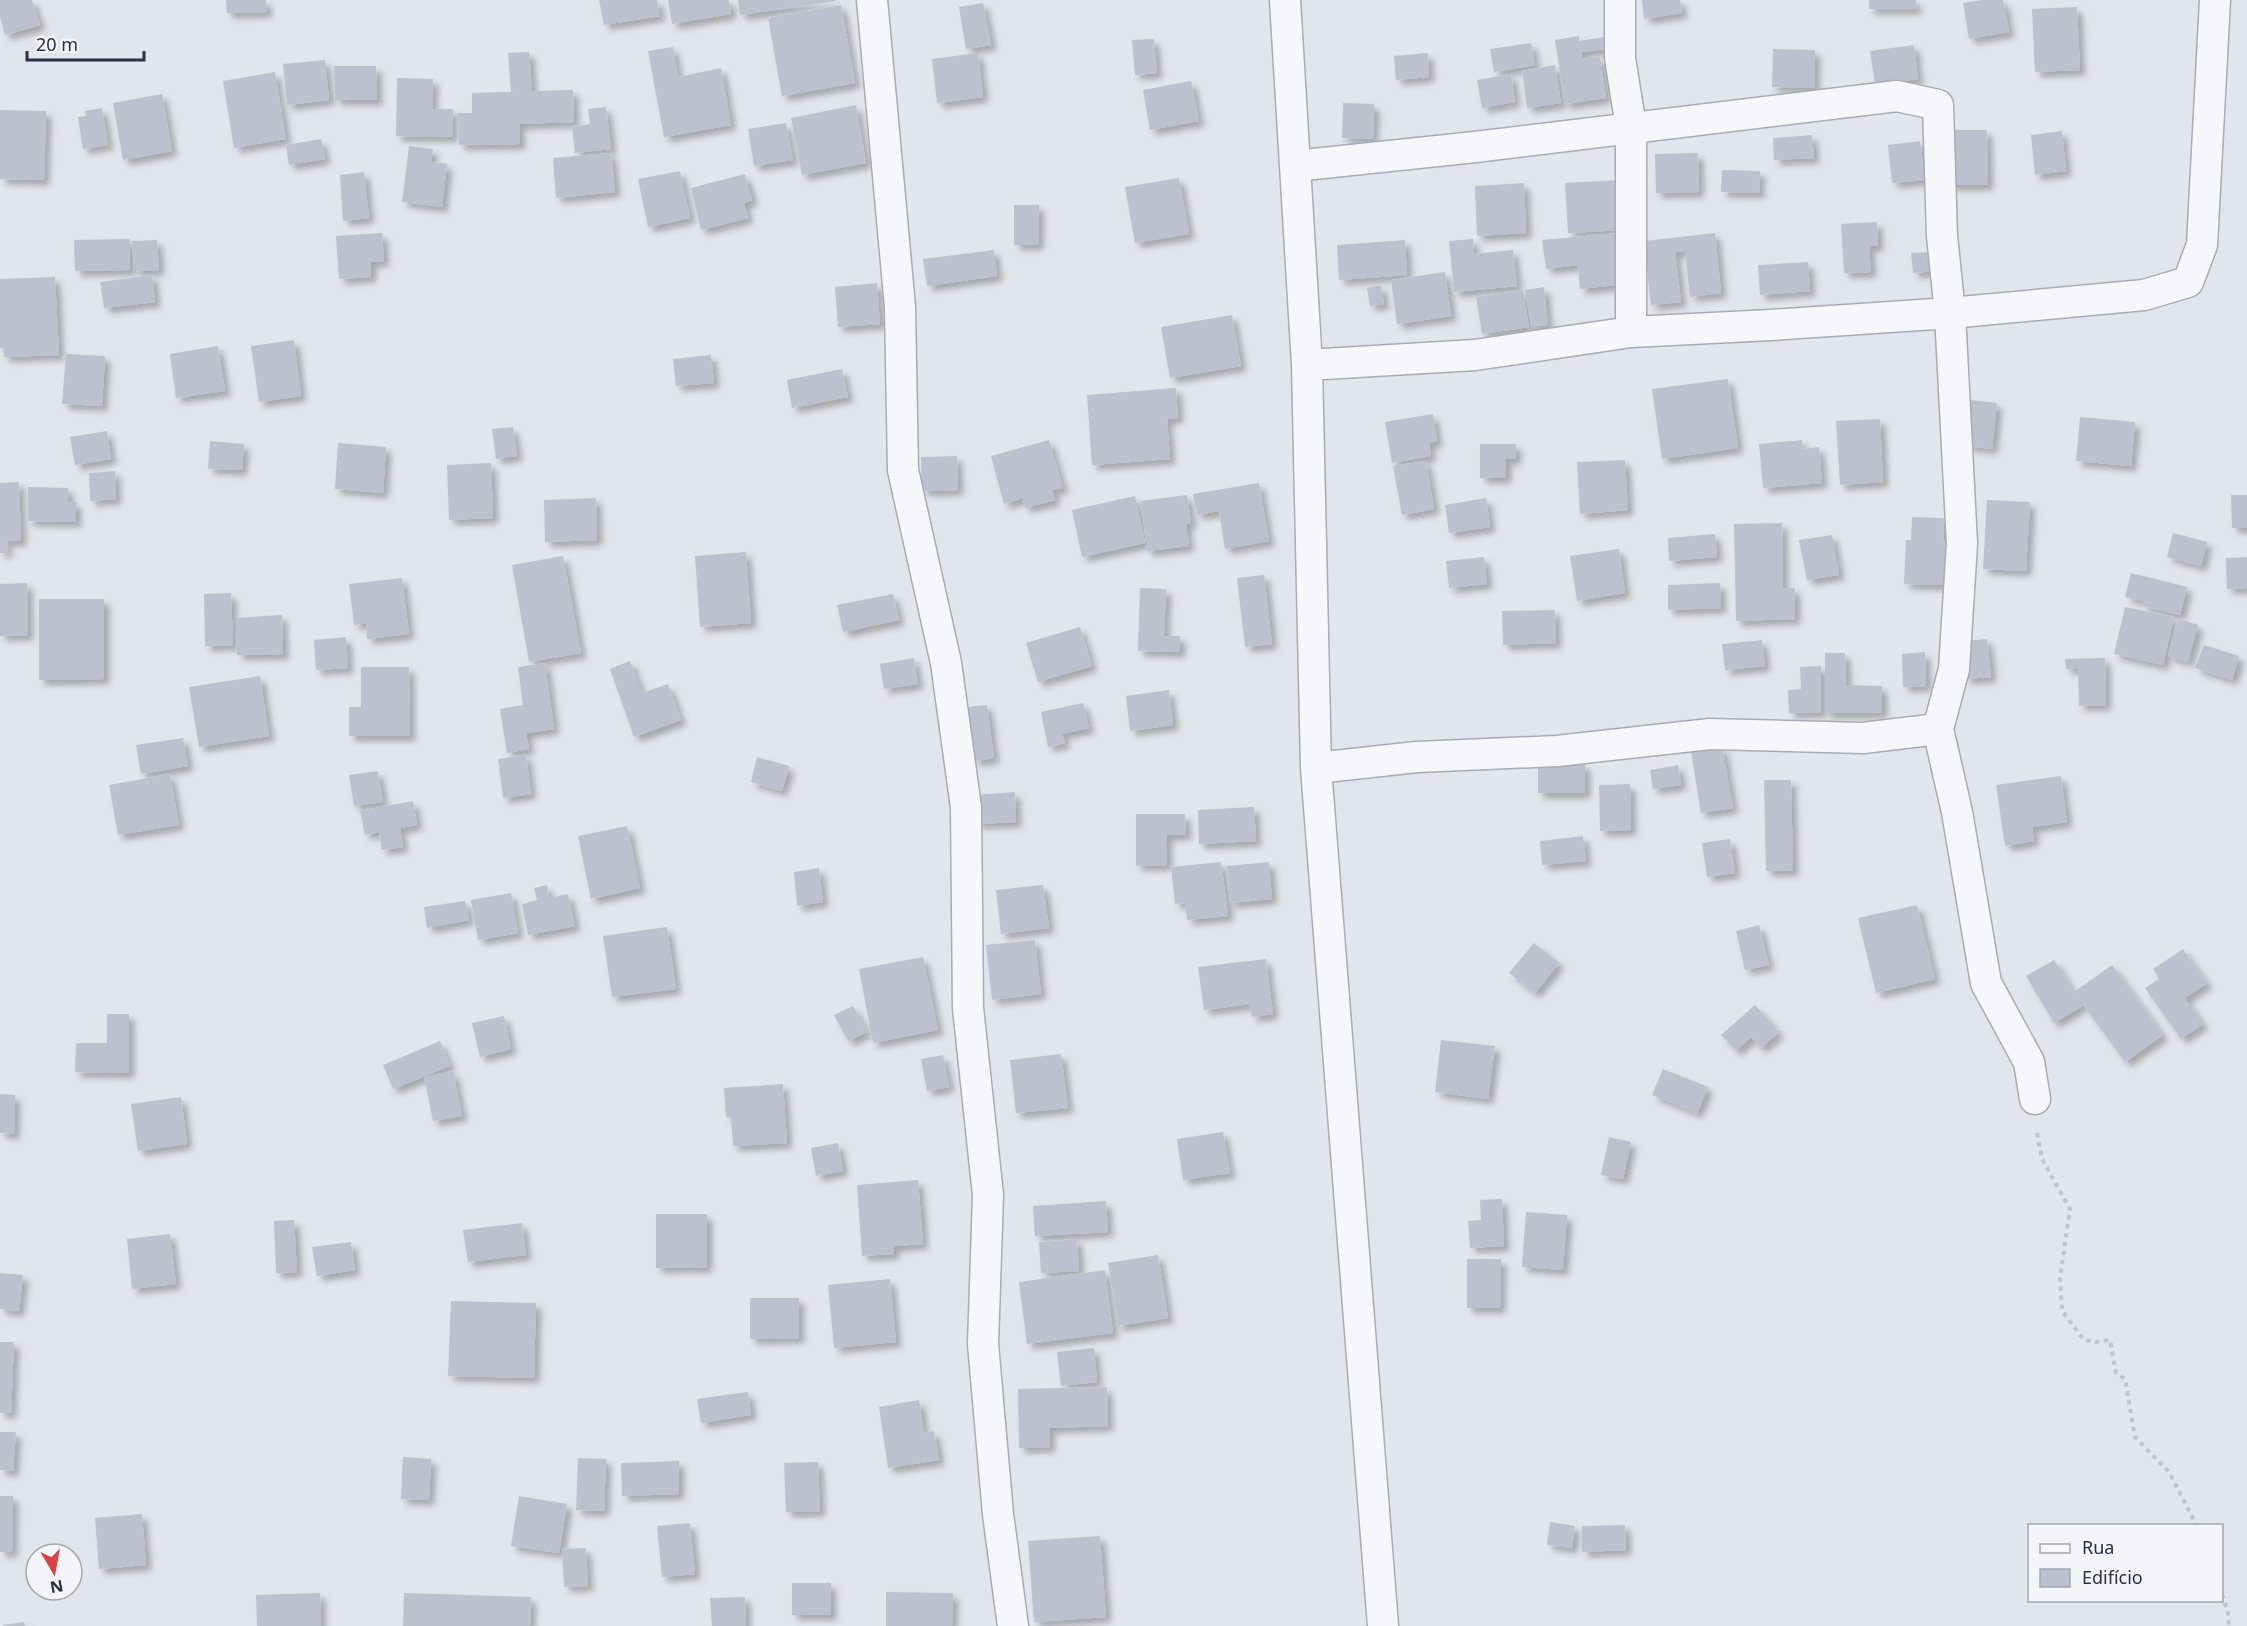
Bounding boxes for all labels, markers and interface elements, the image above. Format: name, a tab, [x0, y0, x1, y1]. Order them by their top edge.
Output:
scale bar	[27, 24, 144, 62]
text: 20 m	[36, 32, 78, 56]
legend	[2028, 1524, 2223, 1602]
text: Rua	[2082, 1535, 2114, 1559]
north arrow	[24, 1542, 84, 1602]
text: Edifício	[2082, 1565, 2143, 1589]
text: N	[48, 1575, 65, 1599]

